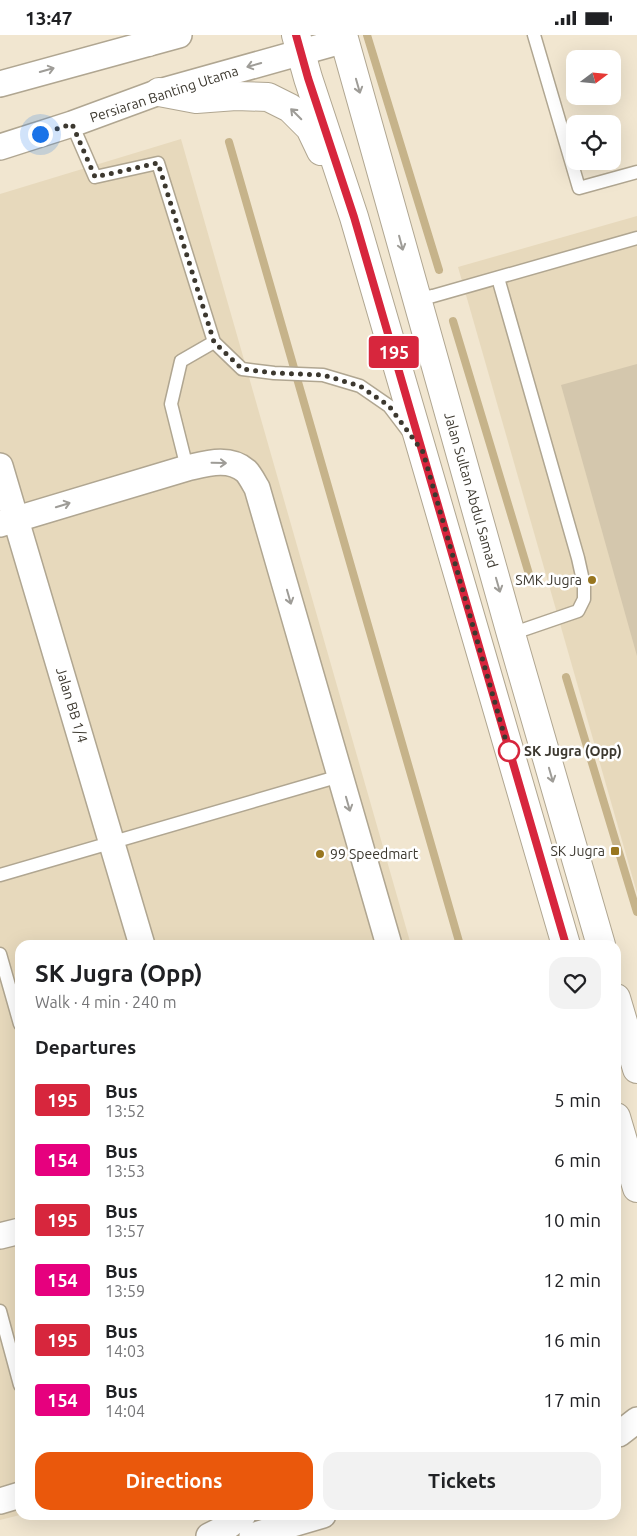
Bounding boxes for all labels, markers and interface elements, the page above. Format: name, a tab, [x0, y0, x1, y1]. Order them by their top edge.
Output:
text: 13:47	[25, 7, 73, 29]
north arrow	[566, 50, 621, 105]
map controls	[566, 50, 621, 170]
one-way arrow	[246, 61, 262, 70]
street label: Persiaran Banting Utama	[88, 62, 240, 126]
one-way arrow	[39, 65, 55, 75]
one-way arrow	[354, 78, 364, 94]
one-way arrow	[290, 108, 302, 120]
button: locate	[566, 115, 621, 170]
your location	[28, 122, 53, 147]
one-way arrow	[397, 235, 407, 251]
line badge: 195	[365, 336, 423, 368]
text: 195	[379, 342, 409, 362]
street label: Jalan Sultan Abdul Samad	[441, 410, 501, 570]
one-way arrow	[211, 458, 227, 468]
one-way arrow	[54, 500, 70, 510]
place label: SMK Jugra	[515, 572, 582, 588]
marker: SMK Jugra	[586, 574, 598, 586]
one-way arrow	[493, 576, 503, 592]
one-way arrow	[284, 589, 294, 605]
street label: Jalan BB 1/4	[53, 665, 91, 745]
marker: SK Jugra (Opp)	[498, 740, 520, 762]
place label: SK Jugra (Opp)	[524, 743, 622, 759]
one-way arrow	[547, 766, 557, 782]
one-way arrow	[344, 795, 354, 811]
place label: SK Jugra	[551, 843, 605, 859]
marker: SK Jugra	[609, 845, 621, 857]
place label: 99 Speedmart	[330, 846, 419, 862]
marker: 99 Speedmart	[314, 848, 326, 860]
button: heart	[549, 957, 601, 1009]
text: SK Jugra (Opp)	[35, 960, 203, 987]
text: Walk · 4 min · 240 m	[35, 993, 177, 1011]
text: Departures	[35, 1036, 136, 1058]
text: Bus	[105, 1080, 138, 1102]
text: 5 min	[554, 1089, 601, 1111]
text: 195	[47, 1090, 78, 1110]
text: 13:52	[105, 1102, 145, 1120]
text: Bus	[105, 1140, 138, 1162]
text: 6 min	[554, 1149, 601, 1171]
text: 154	[47, 1150, 78, 1170]
text: 13:53	[105, 1162, 145, 1180]
text: Bus	[105, 1200, 138, 1222]
text: 10 min	[543, 1209, 601, 1231]
text: 195	[47, 1210, 78, 1230]
text: 13:57	[105, 1222, 145, 1240]
text: Bus	[105, 1260, 138, 1282]
text: 12 min	[543, 1269, 601, 1291]
text: 154	[47, 1270, 78, 1290]
text: 13:59	[105, 1282, 145, 1300]
text: Bus	[105, 1320, 138, 1342]
text: 16 min	[543, 1329, 601, 1351]
text: 195	[47, 1330, 78, 1350]
text: 14:03	[105, 1342, 145, 1360]
text: Bus	[105, 1380, 138, 1402]
text: 17 min	[543, 1389, 601, 1411]
text: 154	[47, 1390, 78, 1410]
text: 14:04	[105, 1402, 145, 1420]
button: Directions	[35, 1452, 313, 1510]
button: Tickets	[323, 1452, 601, 1510]

